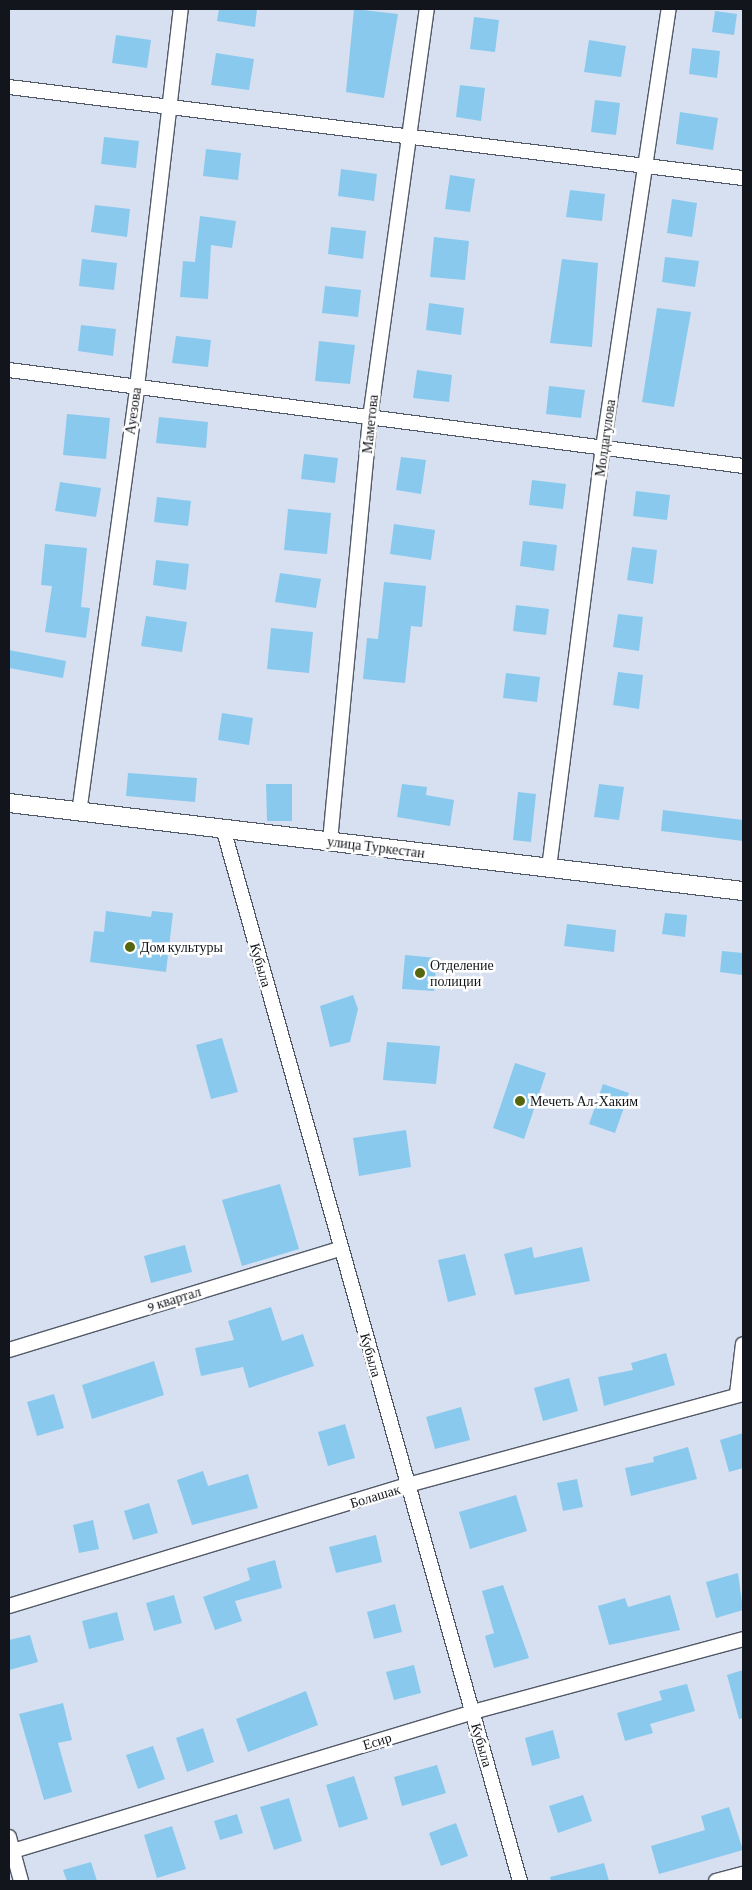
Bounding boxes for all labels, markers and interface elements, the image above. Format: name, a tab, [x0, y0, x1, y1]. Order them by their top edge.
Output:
street label: Ауезова	[121, 386, 145, 436]
street label: Маметова	[359, 394, 381, 454]
street label: Молдагулова	[591, 398, 619, 478]
street label: улица Туркестан	[326, 833, 426, 861]
place label: Дом культуры	[140, 939, 223, 955]
marker: Дом культуры	[124, 941, 136, 953]
street label: Кубыла	[247, 941, 275, 989]
place label: Отделение полиции	[430, 957, 494, 990]
marker: Отделение полиции	[414, 967, 426, 979]
place label: Мечеть Ал-Хаким	[530, 1093, 638, 1109]
marker: Мечеть Ал-Хаким	[514, 1095, 526, 1107]
street label: 9 квартал	[145, 1283, 203, 1315]
street label: Кубыла	[357, 1331, 385, 1379]
street label: Болашак	[348, 1480, 402, 1512]
street label: Кубыла	[468, 1721, 496, 1769]
street label: Есир	[361, 1729, 393, 1753]

